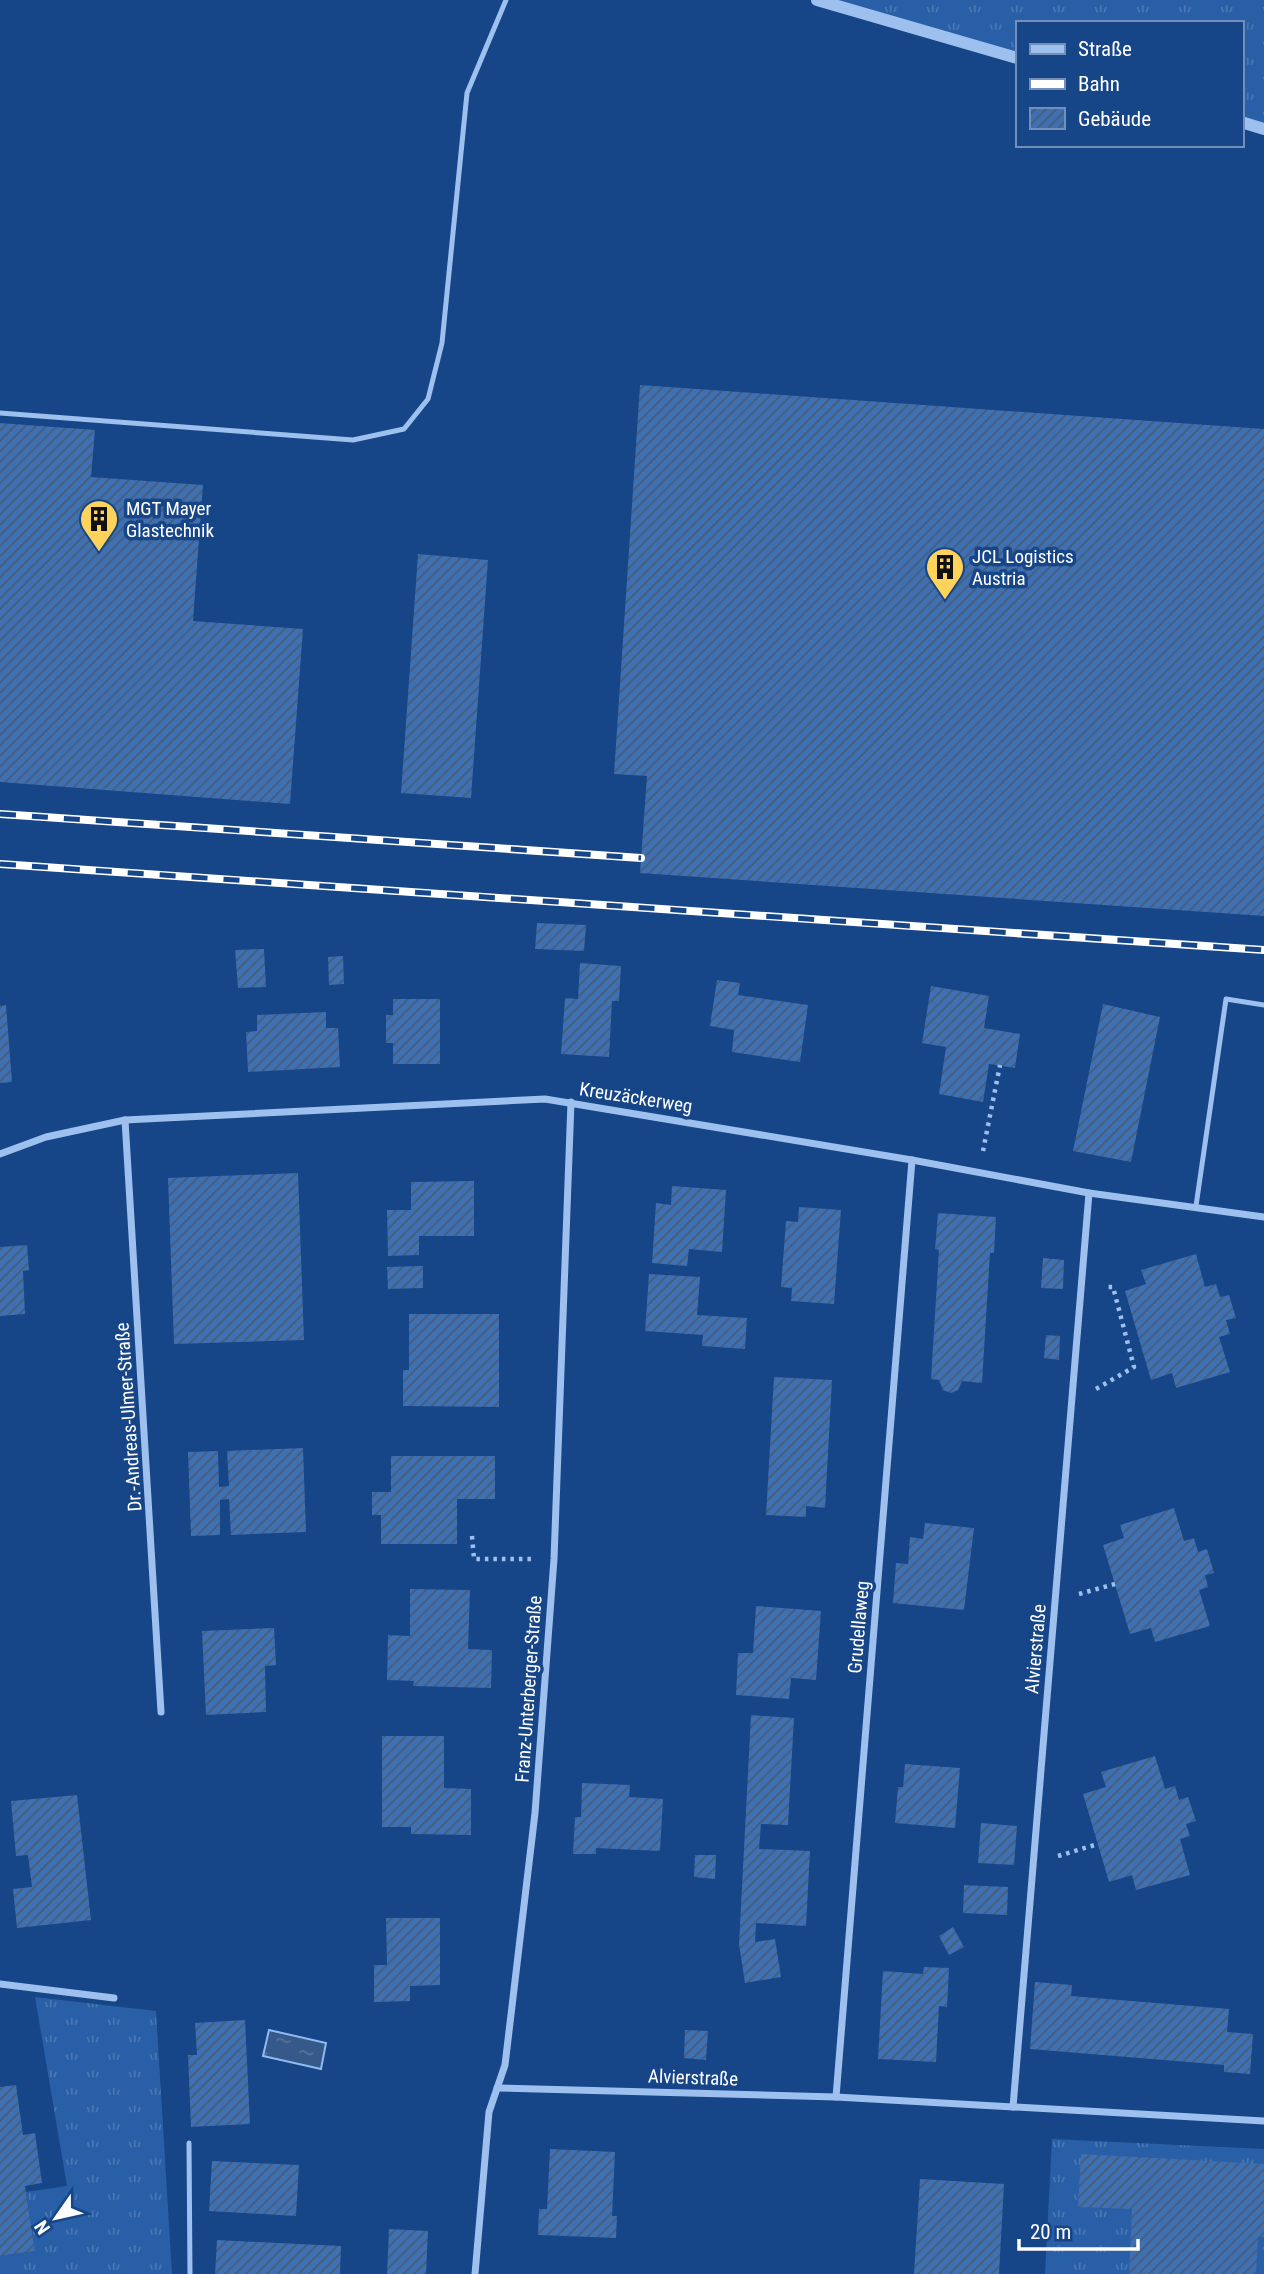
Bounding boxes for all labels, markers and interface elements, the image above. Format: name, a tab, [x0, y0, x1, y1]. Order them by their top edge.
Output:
legend	[1016, 21, 1243, 147]
text: Straße	[1078, 37, 1132, 61]
text: Bahn	[1078, 72, 1120, 96]
text: Gebäude	[1078, 107, 1151, 131]
place label: MGT Mayer Glastechnik	[126, 497, 214, 542]
building icon: MGT Mayer Glastechnik	[78, 498, 120, 553]
place label: JCL Logistics Austria	[972, 545, 1074, 590]
building icon: JCL Logistics Austria	[924, 546, 966, 601]
street label: Kreuzäckerweg	[578, 1077, 694, 1118]
street label: Dr.-Andreas-Ulmer-Straße	[110, 1322, 147, 1512]
street label: Grudellaweg	[843, 1580, 874, 1674]
street label: Franz-Unterberger-Straße	[510, 1595, 547, 1783]
street label: Alvierstraße	[1020, 1603, 1051, 1695]
street label: Alvierstraße	[648, 2064, 739, 2091]
north arrow	[21, 2183, 91, 2253]
scale bar	[1019, 2208, 1138, 2252]
text: N	[30, 2216, 55, 2238]
text: 20 m	[1030, 2220, 1071, 2244]

